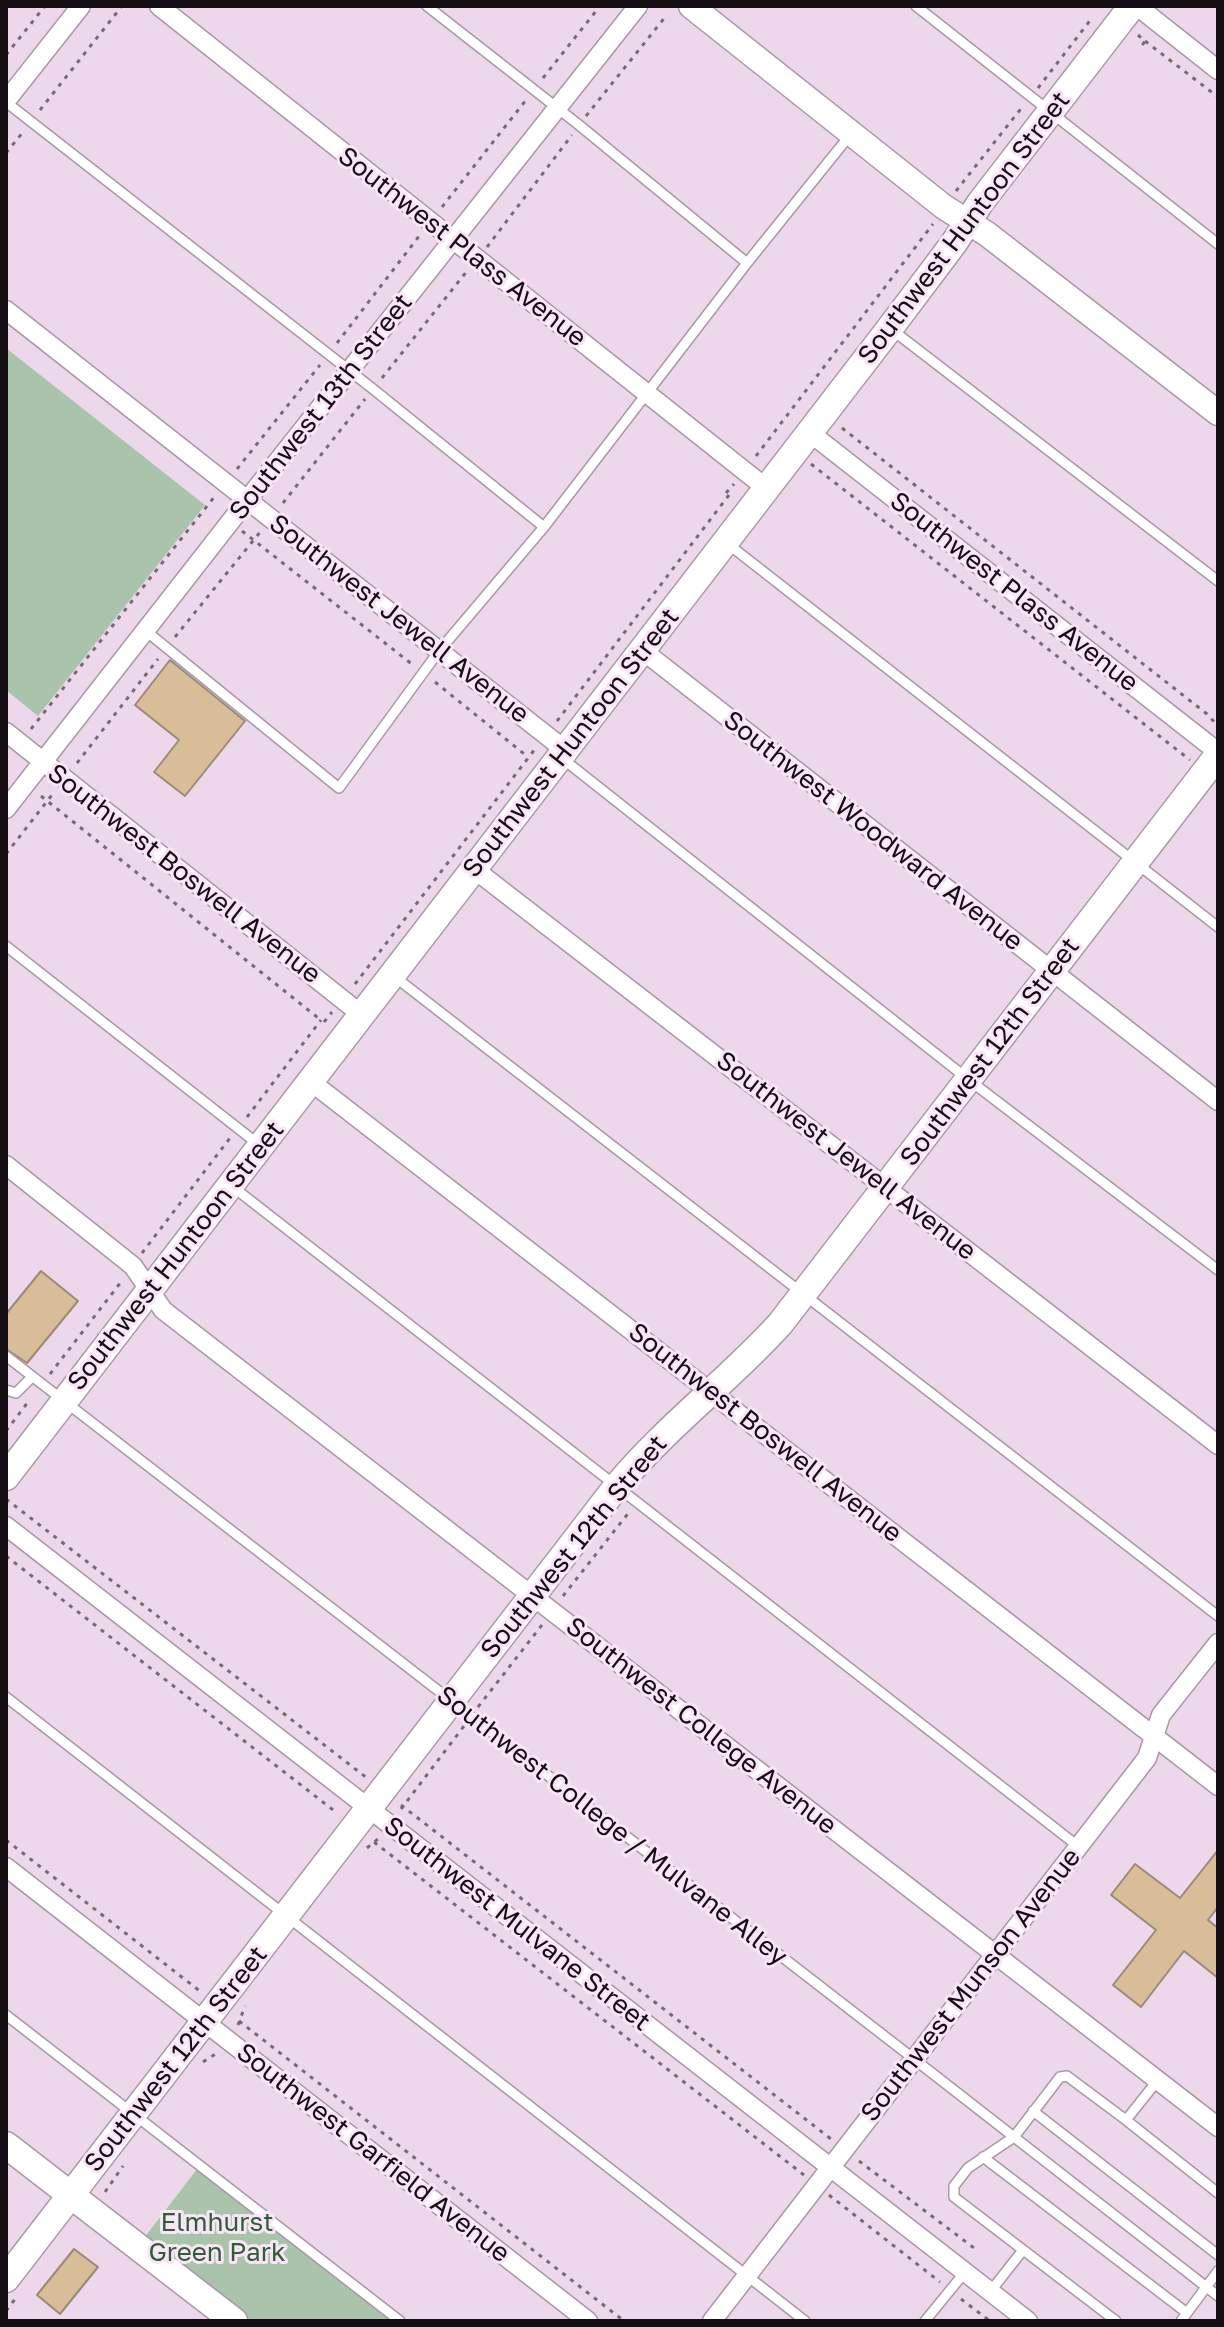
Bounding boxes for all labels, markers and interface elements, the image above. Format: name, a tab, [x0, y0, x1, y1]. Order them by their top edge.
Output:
street label: Southwest Huntoon Street	[851, 86, 1077, 370]
street label: Southwest Plass Avenue	[332, 140, 592, 354]
street label: Southwest 13th Street	[223, 288, 419, 526]
street label: Southwest Plass Avenue	[884, 485, 1144, 699]
street label: Southwest Jewell Avenue	[263, 508, 535, 730]
street label: Southwest Huntoon Street	[456, 602, 686, 884]
street label: Southwest Woodward Avenue	[717, 704, 1029, 958]
street label: Southwest Boswell Avenue	[41, 758, 327, 990]
street label: Southwest 12th Street	[894, 932, 1086, 1172]
street label: Southwest Jewell Avenue	[710, 1045, 982, 1267]
street label: Southwest Huntoon Street	[61, 1115, 291, 1397]
street label: Southwest Boswell Avenue	[622, 1317, 908, 1549]
street label: Southwest 12th Street	[474, 1429, 674, 1665]
street label: Southwest College Avenue	[560, 1611, 842, 1841]
street label: Southwest College / Mulvane Alley	[430, 1679, 794, 1973]
street label: Southwest Mulvane Street	[378, 1810, 656, 2038]
street label: Southwest Munson Avenue	[855, 1842, 1087, 2128]
street label: Southwest 12th Street	[78, 1940, 274, 2178]
street label: Southwest Garfield Avenue	[230, 2037, 516, 2269]
park label: Elmhurst Green Park	[148, 2207, 286, 2268]

